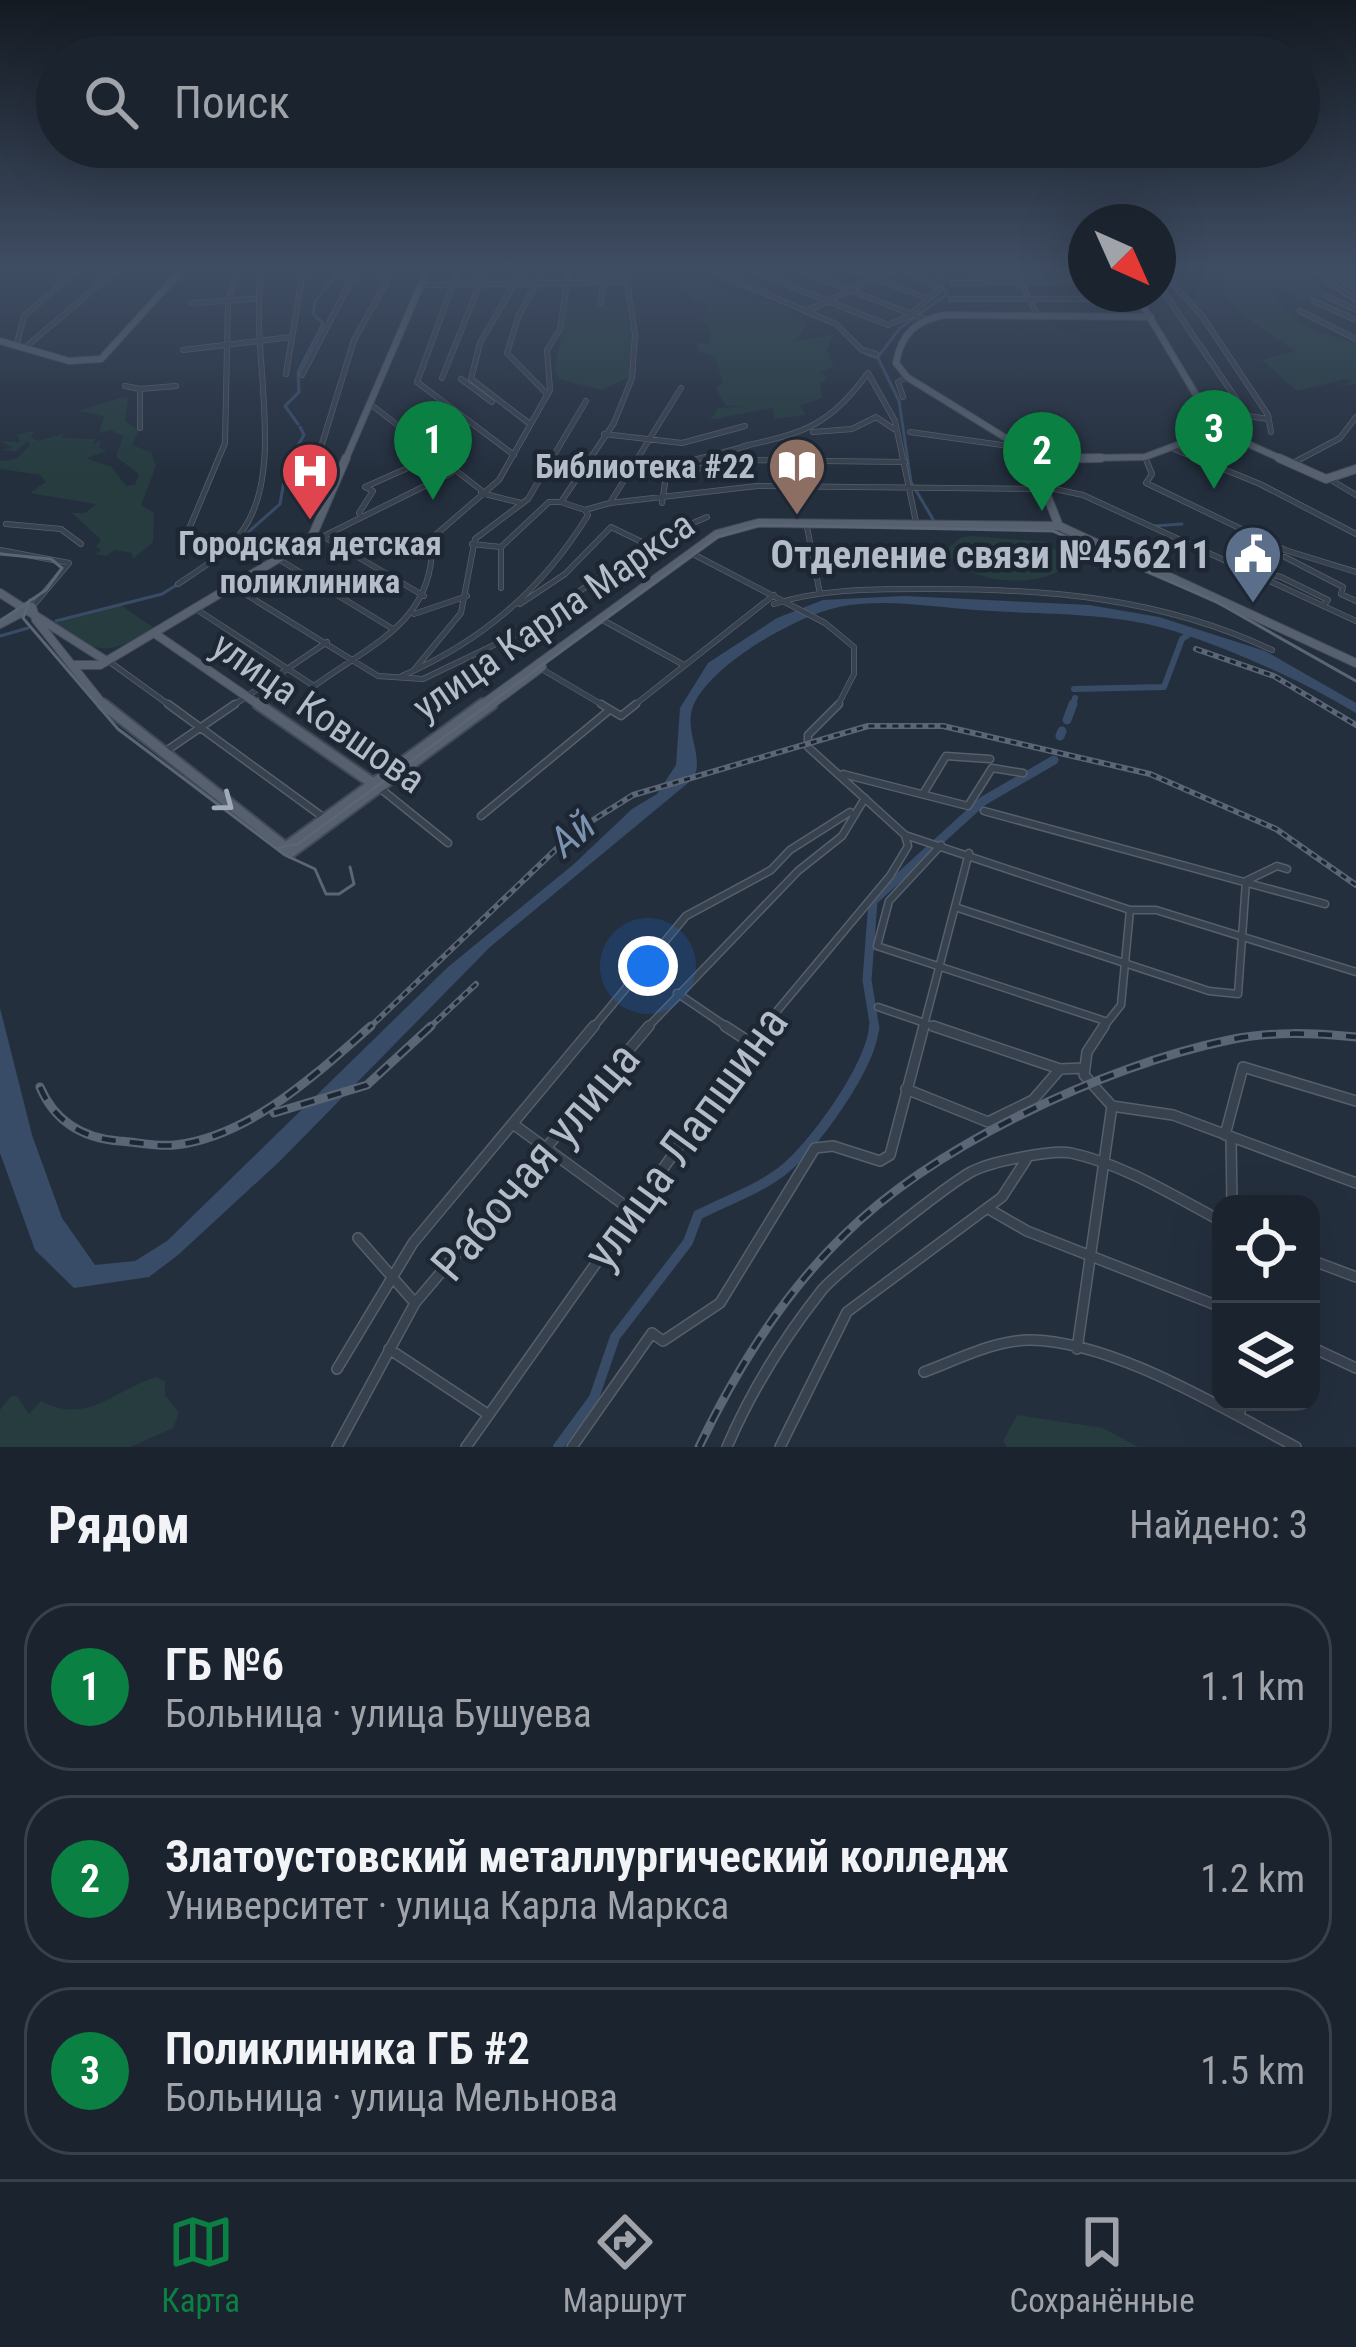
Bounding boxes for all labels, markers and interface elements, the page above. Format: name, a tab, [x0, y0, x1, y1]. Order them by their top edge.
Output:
search box	[36, 36, 1320, 168]
icon: search	[78, 69, 144, 135]
text: Поиск	[174, 76, 290, 129]
north arrow	[1068, 204, 1176, 312]
pin: 3	[1175, 390, 1253, 489]
pin: 1	[394, 401, 472, 500]
pin: 2	[1003, 412, 1081, 511]
library icon: Библиотека #22	[766, 435, 828, 517]
hospital icon: Городская детская поликлиника	[279, 440, 341, 522]
place label: Библиотека #22	[535, 447, 755, 486]
street label: улица Карла Маркса	[404, 502, 703, 730]
public building icon: Отделение связи №456211	[1222, 523, 1284, 605]
place label: Городская детская поликлиника	[178, 524, 442, 601]
place label: Отделение связи №456211	[770, 532, 1211, 578]
street label: улица Ковшова	[203, 623, 434, 803]
one-way arrow	[211, 789, 233, 811]
water label: Ай	[538, 800, 605, 868]
your location	[618, 936, 678, 996]
street label: улица Лапшина	[571, 995, 800, 1279]
street label: Рабочая улица	[419, 1031, 651, 1292]
map controls	[1212, 1195, 1320, 1411]
button: locate	[1212, 1195, 1320, 1303]
button: layers	[1212, 1303, 1320, 1411]
text: Рядом	[48, 1496, 190, 1555]
text: Найдено: 3	[1129, 1502, 1308, 1548]
text: ГБ №6	[165, 1638, 284, 1691]
text: 1	[80, 1664, 100, 1710]
text: 1.1 km	[1200, 1664, 1305, 1710]
text: Больница · улица Бушуева	[165, 1691, 592, 1737]
text: Златоустовский металлургический колледж	[165, 1830, 1009, 1883]
text: 2	[80, 1856, 100, 1902]
text: 1.2 km	[1200, 1856, 1305, 1902]
text: Университет · улица Карла Маркса	[165, 1883, 729, 1929]
text: Поликлиника ГБ #2	[165, 2022, 530, 2075]
text: 3	[80, 2048, 100, 2094]
text: 1.5 km	[1200, 2048, 1305, 2094]
text: Больница · улица Мельнова	[165, 2075, 618, 2121]
tab: Карта	[161, 2209, 240, 2320]
tab: Маршрут	[563, 2209, 687, 2320]
tab: Сохранённые	[1009, 2209, 1195, 2320]

